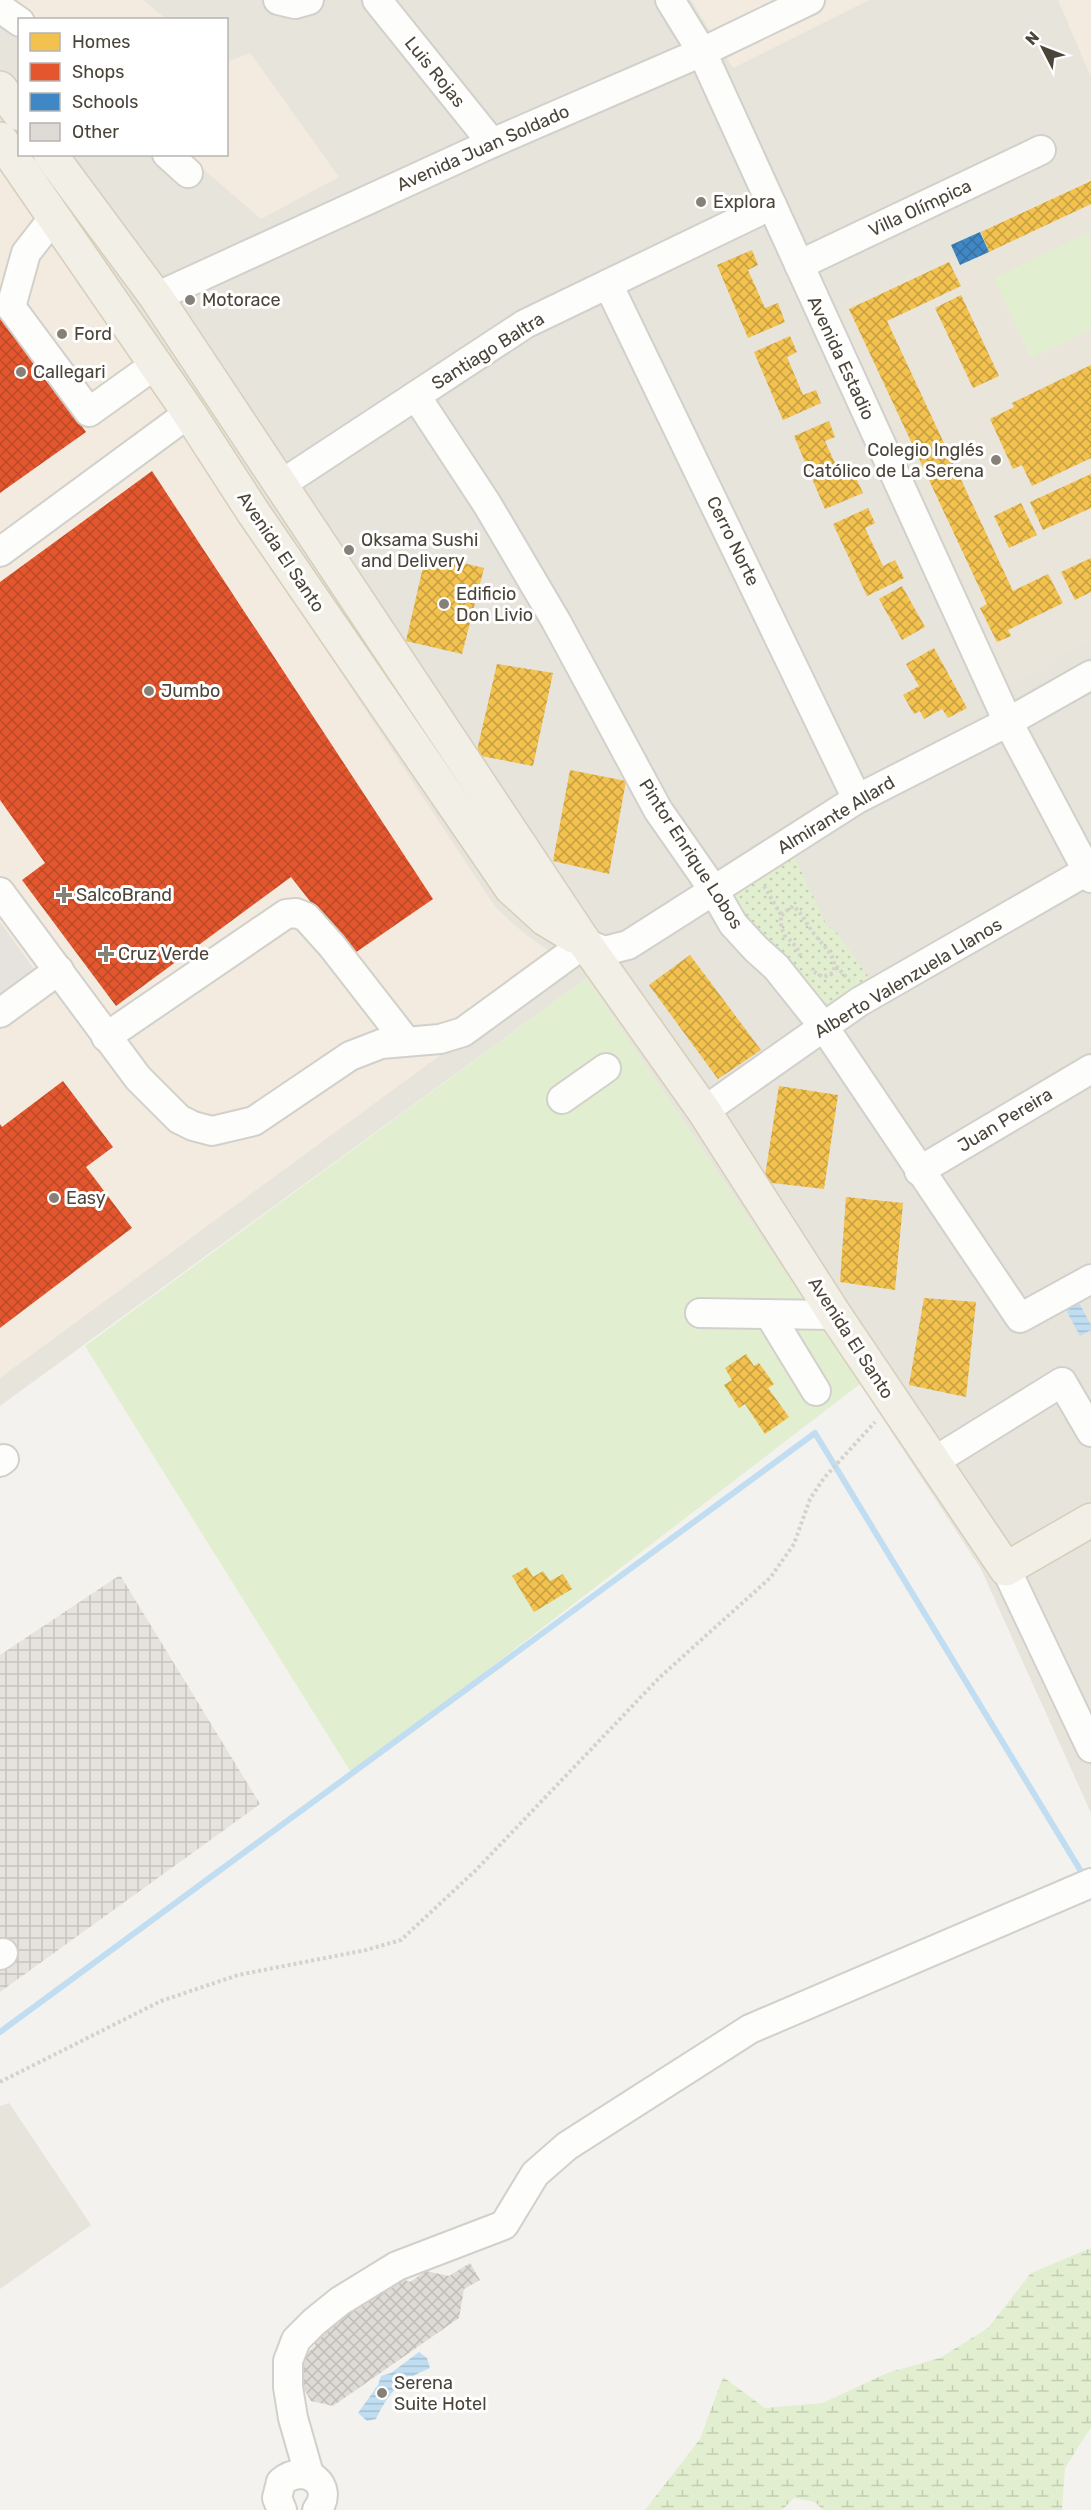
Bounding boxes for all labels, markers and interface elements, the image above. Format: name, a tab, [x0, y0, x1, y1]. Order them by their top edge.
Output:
legend	[18, 18, 228, 156]
north arrow	[1013, 18, 1073, 78]
text: N	[1021, 28, 1043, 49]
text: Homes	[72, 31, 130, 53]
street label: Luis Rojas	[400, 32, 470, 112]
text: Shops	[72, 61, 124, 83]
text: Schools	[72, 91, 138, 113]
street label: Avenida Juan Soldado	[393, 100, 573, 196]
text: Other	[72, 121, 119, 143]
street label: Villa Olímpica	[865, 175, 975, 241]
place label: Explora	[713, 191, 776, 213]
marker: Explora	[694, 195, 708, 209]
place label: Motorace	[202, 289, 281, 311]
marker: Motorace	[183, 293, 197, 307]
street label: Avenida Estadio	[803, 293, 879, 423]
street label: Santiago Baltra	[428, 308, 548, 394]
place label: Ford	[74, 323, 112, 345]
marker: Ford	[55, 327, 69, 341]
place label: Callegari	[33, 361, 106, 383]
marker: Callegari	[14, 365, 28, 379]
place label: Colegio Inglés Católico de La Serena	[803, 439, 984, 482]
marker: Colegio Inglés Católico de La Serena	[989, 453, 1003, 467]
street label: Avenida El Santo	[233, 488, 329, 616]
street label: Cerro Norte	[702, 493, 764, 589]
place label: Oksama Sushi and Delivery	[361, 529, 478, 572]
marker: Oksama Sushi and Delivery	[342, 543, 356, 557]
place label: Edificio Don Livio	[456, 583, 533, 626]
marker: Edificio Don Livio	[437, 597, 451, 611]
place label: Jumbo	[161, 680, 220, 702]
marker: Jumbo	[142, 684, 156, 698]
street label: Almirante Allard	[773, 771, 899, 859]
street label: Pintor Enrique Lobos	[634, 775, 748, 933]
place label: SalcoBrand	[76, 884, 172, 906]
marker: SalcoBrand	[57, 888, 71, 902]
street label: Alberto Valenzuela Llanos	[810, 913, 1006, 1043]
place label: Cruz Verde	[118, 943, 209, 965]
marker: Cruz Verde	[99, 947, 113, 961]
street label: Juan Pereira	[954, 1083, 1056, 1157]
place label: Easy	[66, 1187, 106, 1209]
marker: Easy	[47, 1191, 61, 1205]
street label: Avenida El Santo	[804, 1273, 898, 1403]
place label: Serena Suite Hotel	[394, 2372, 487, 2415]
marker: Serena Suite Hotel	[375, 2386, 389, 2400]

